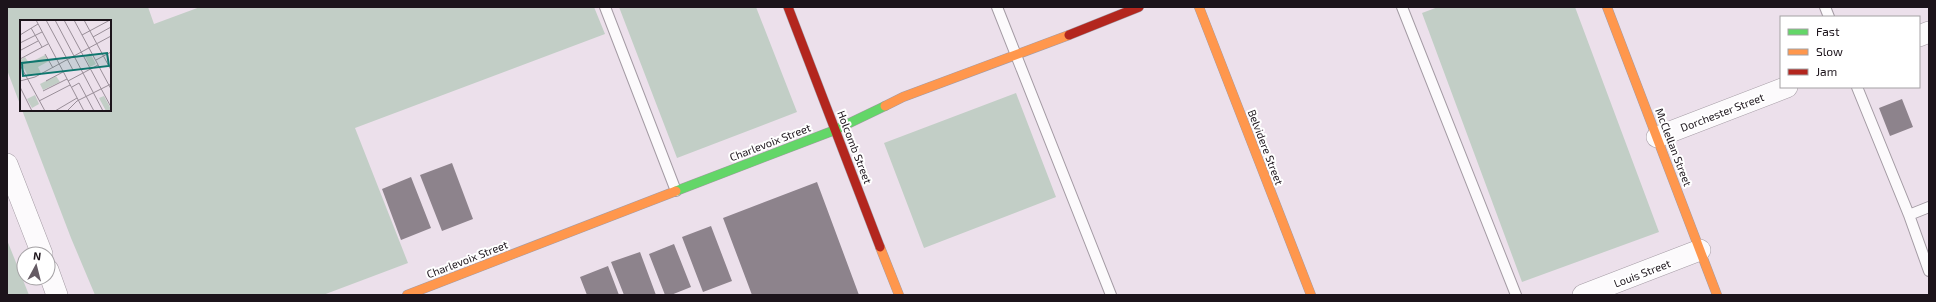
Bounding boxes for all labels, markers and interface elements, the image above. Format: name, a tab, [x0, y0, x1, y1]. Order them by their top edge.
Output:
legend	[1780, 16, 1920, 88]
inset map	[20, 20, 111, 111]
text: Fast	[1816, 24, 1840, 38]
text: Slow	[1816, 44, 1843, 58]
text: Jam	[1816, 64, 1837, 78]
street label: Dorchester Street	[1678, 90, 1766, 134]
street label: McClellan Street	[1653, 106, 1695, 188]
street label: Belvidere Street	[1246, 107, 1286, 187]
street label: Holcomb Street	[835, 109, 875, 185]
street label: Charlevoix Street	[728, 121, 812, 163]
street label: Charlevoix Street	[425, 238, 509, 280]
north arrow	[16, 246, 56, 286]
text: N	[33, 249, 42, 263]
street label: Louis Street	[1612, 256, 1672, 290]

